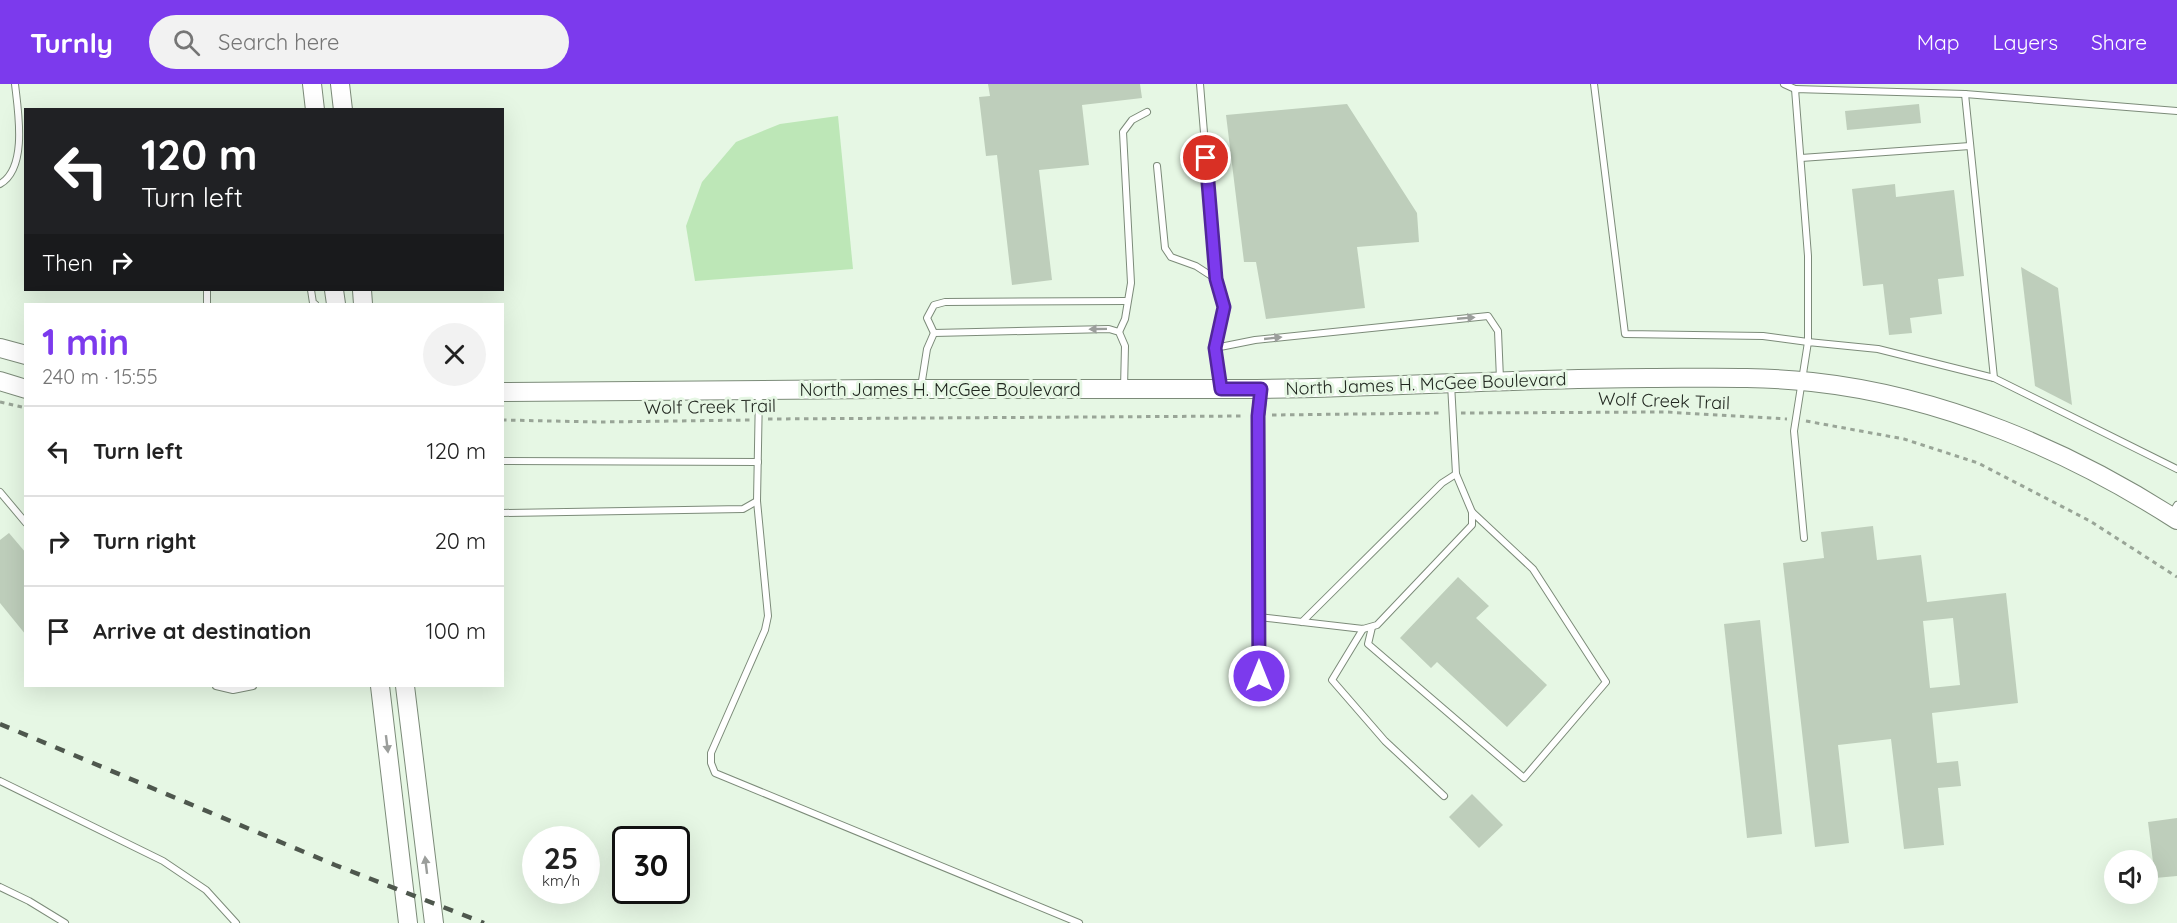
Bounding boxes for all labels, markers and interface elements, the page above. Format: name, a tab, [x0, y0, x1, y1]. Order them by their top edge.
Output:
search box	[149, 15, 569, 69]
text: Turnly	[30, 25, 113, 60]
icon: search	[170, 26, 203, 59]
text: Search here	[218, 28, 339, 56]
text: Map	[1917, 29, 1960, 55]
text: Layers	[1993, 29, 2058, 55]
text: Share	[2091, 29, 2147, 55]
text: 120 m	[141, 128, 258, 181]
icon: left	[42, 132, 120, 210]
pin	[1180, 132, 1231, 183]
icon: arrive	[1189, 141, 1222, 174]
text: Turn left	[141, 180, 243, 214]
icon: right	[105, 246, 138, 279]
text: Then	[42, 249, 93, 277]
one-way arrow	[1457, 313, 1476, 323]
text: 1 min	[42, 319, 129, 364]
button: close	[423, 323, 486, 386]
one-way arrow	[1089, 324, 1108, 334]
one-way arrow	[1263, 333, 1282, 343]
text: 240 m · 15:55	[42, 364, 158, 389]
street label: North James H. McGee Boulevard	[1285, 367, 1567, 400]
street label: North James H. McGee Boulevard	[799, 378, 1081, 401]
street label: Wolf Creek Trail	[1598, 387, 1730, 414]
street label: Wolf Creek Trail	[644, 394, 776, 419]
icon: left	[42, 435, 75, 468]
text: Turn left	[93, 437, 183, 465]
text: 120 m	[427, 437, 486, 465]
icon: right	[42, 525, 75, 558]
text: Turn right	[93, 527, 197, 555]
text: 20 m	[435, 527, 486, 555]
icon: arrive	[42, 615, 75, 648]
text: Arrive at destination	[93, 617, 311, 645]
text: 100 m	[426, 617, 486, 645]
position arrow	[1227, 644, 1291, 708]
one-way arrow	[382, 734, 392, 753]
speed limit sign: 30	[612, 826, 690, 904]
text: 25	[544, 839, 578, 877]
map controls	[2104, 850, 2158, 904]
button: sound	[2104, 850, 2158, 904]
one-way arrow	[422, 855, 431, 874]
text: km/h	[542, 871, 580, 890]

